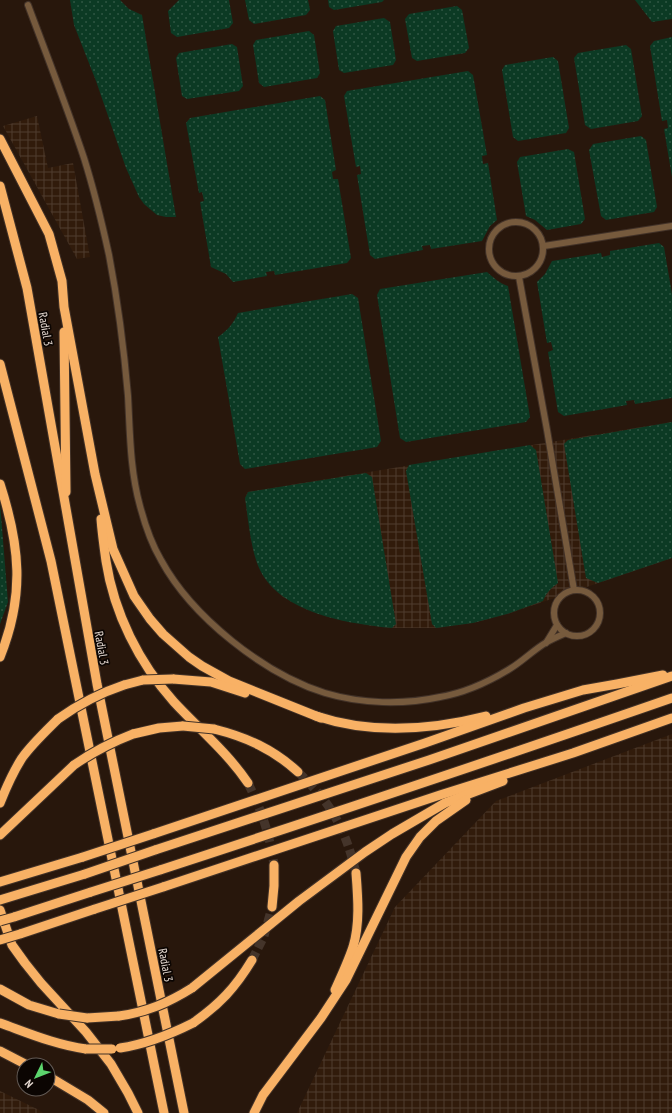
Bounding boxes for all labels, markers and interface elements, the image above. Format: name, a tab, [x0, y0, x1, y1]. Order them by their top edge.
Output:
street label: Radial 3	[36, 311, 56, 347]
street label: Radial 3	[92, 630, 112, 666]
street label: Radial 3	[155, 947, 177, 983]
north arrow	[16, 1057, 56, 1097]
text: N	[22, 1077, 36, 1091]

